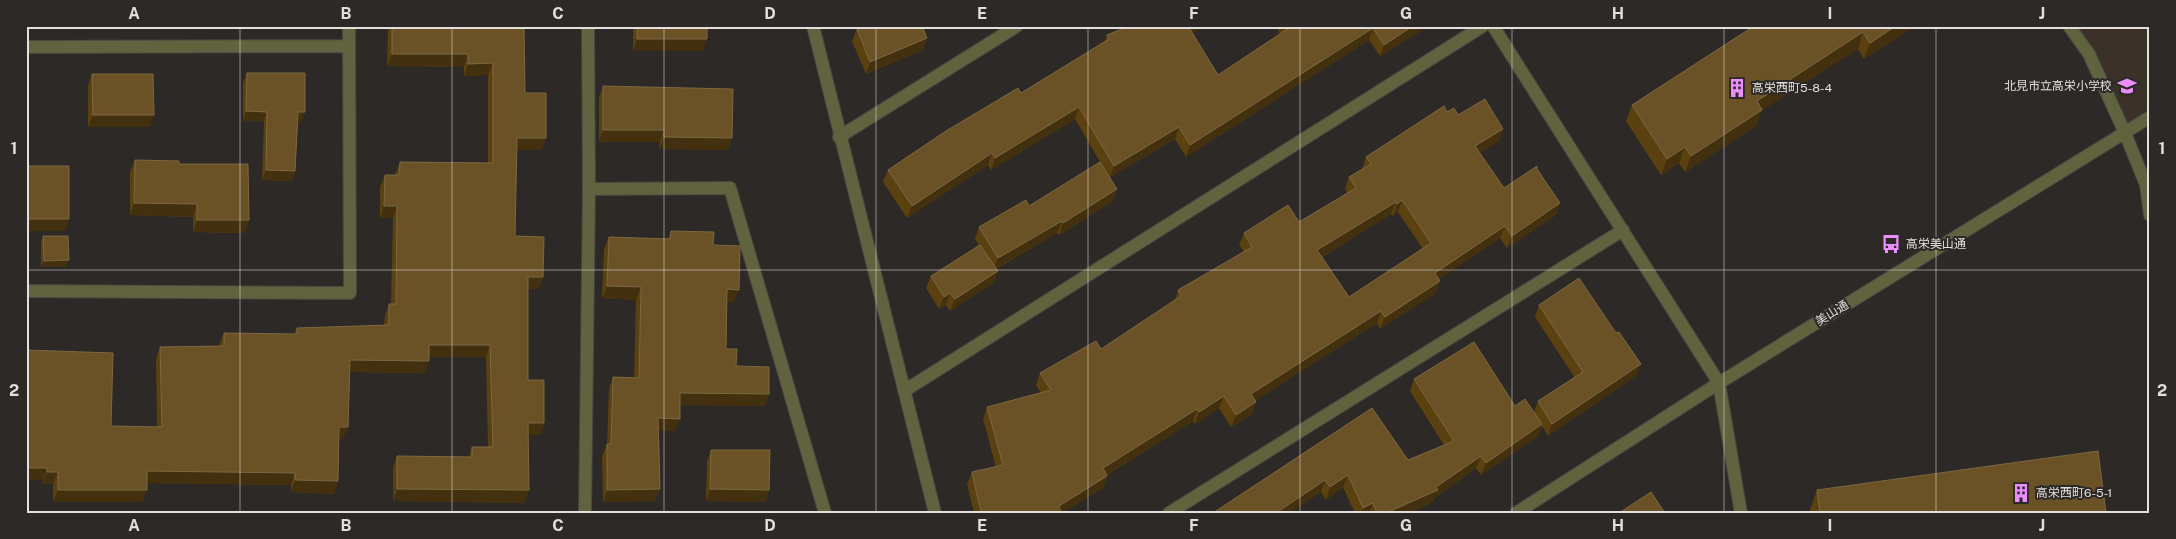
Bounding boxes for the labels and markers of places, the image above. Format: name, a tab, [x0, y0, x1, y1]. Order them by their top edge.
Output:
school or university icon: 北見市立高栄小学校	[2116, 75, 2138, 97]
building icon: 高栄西町5-8-4	[1726, 77, 1748, 99]
place label: 北見市立高栄小学校	[2004, 79, 2112, 93]
place label: 高栄西町5-8-4	[1752, 81, 1833, 95]
bus stop icon: 高栄美山通	[1880, 233, 1902, 255]
place label: 高栄美山通	[1906, 237, 1966, 251]
building icon: 高栄西町6-5-1	[2010, 482, 2032, 504]
place label: 高栄西町6-5-1	[2036, 486, 2112, 500]

